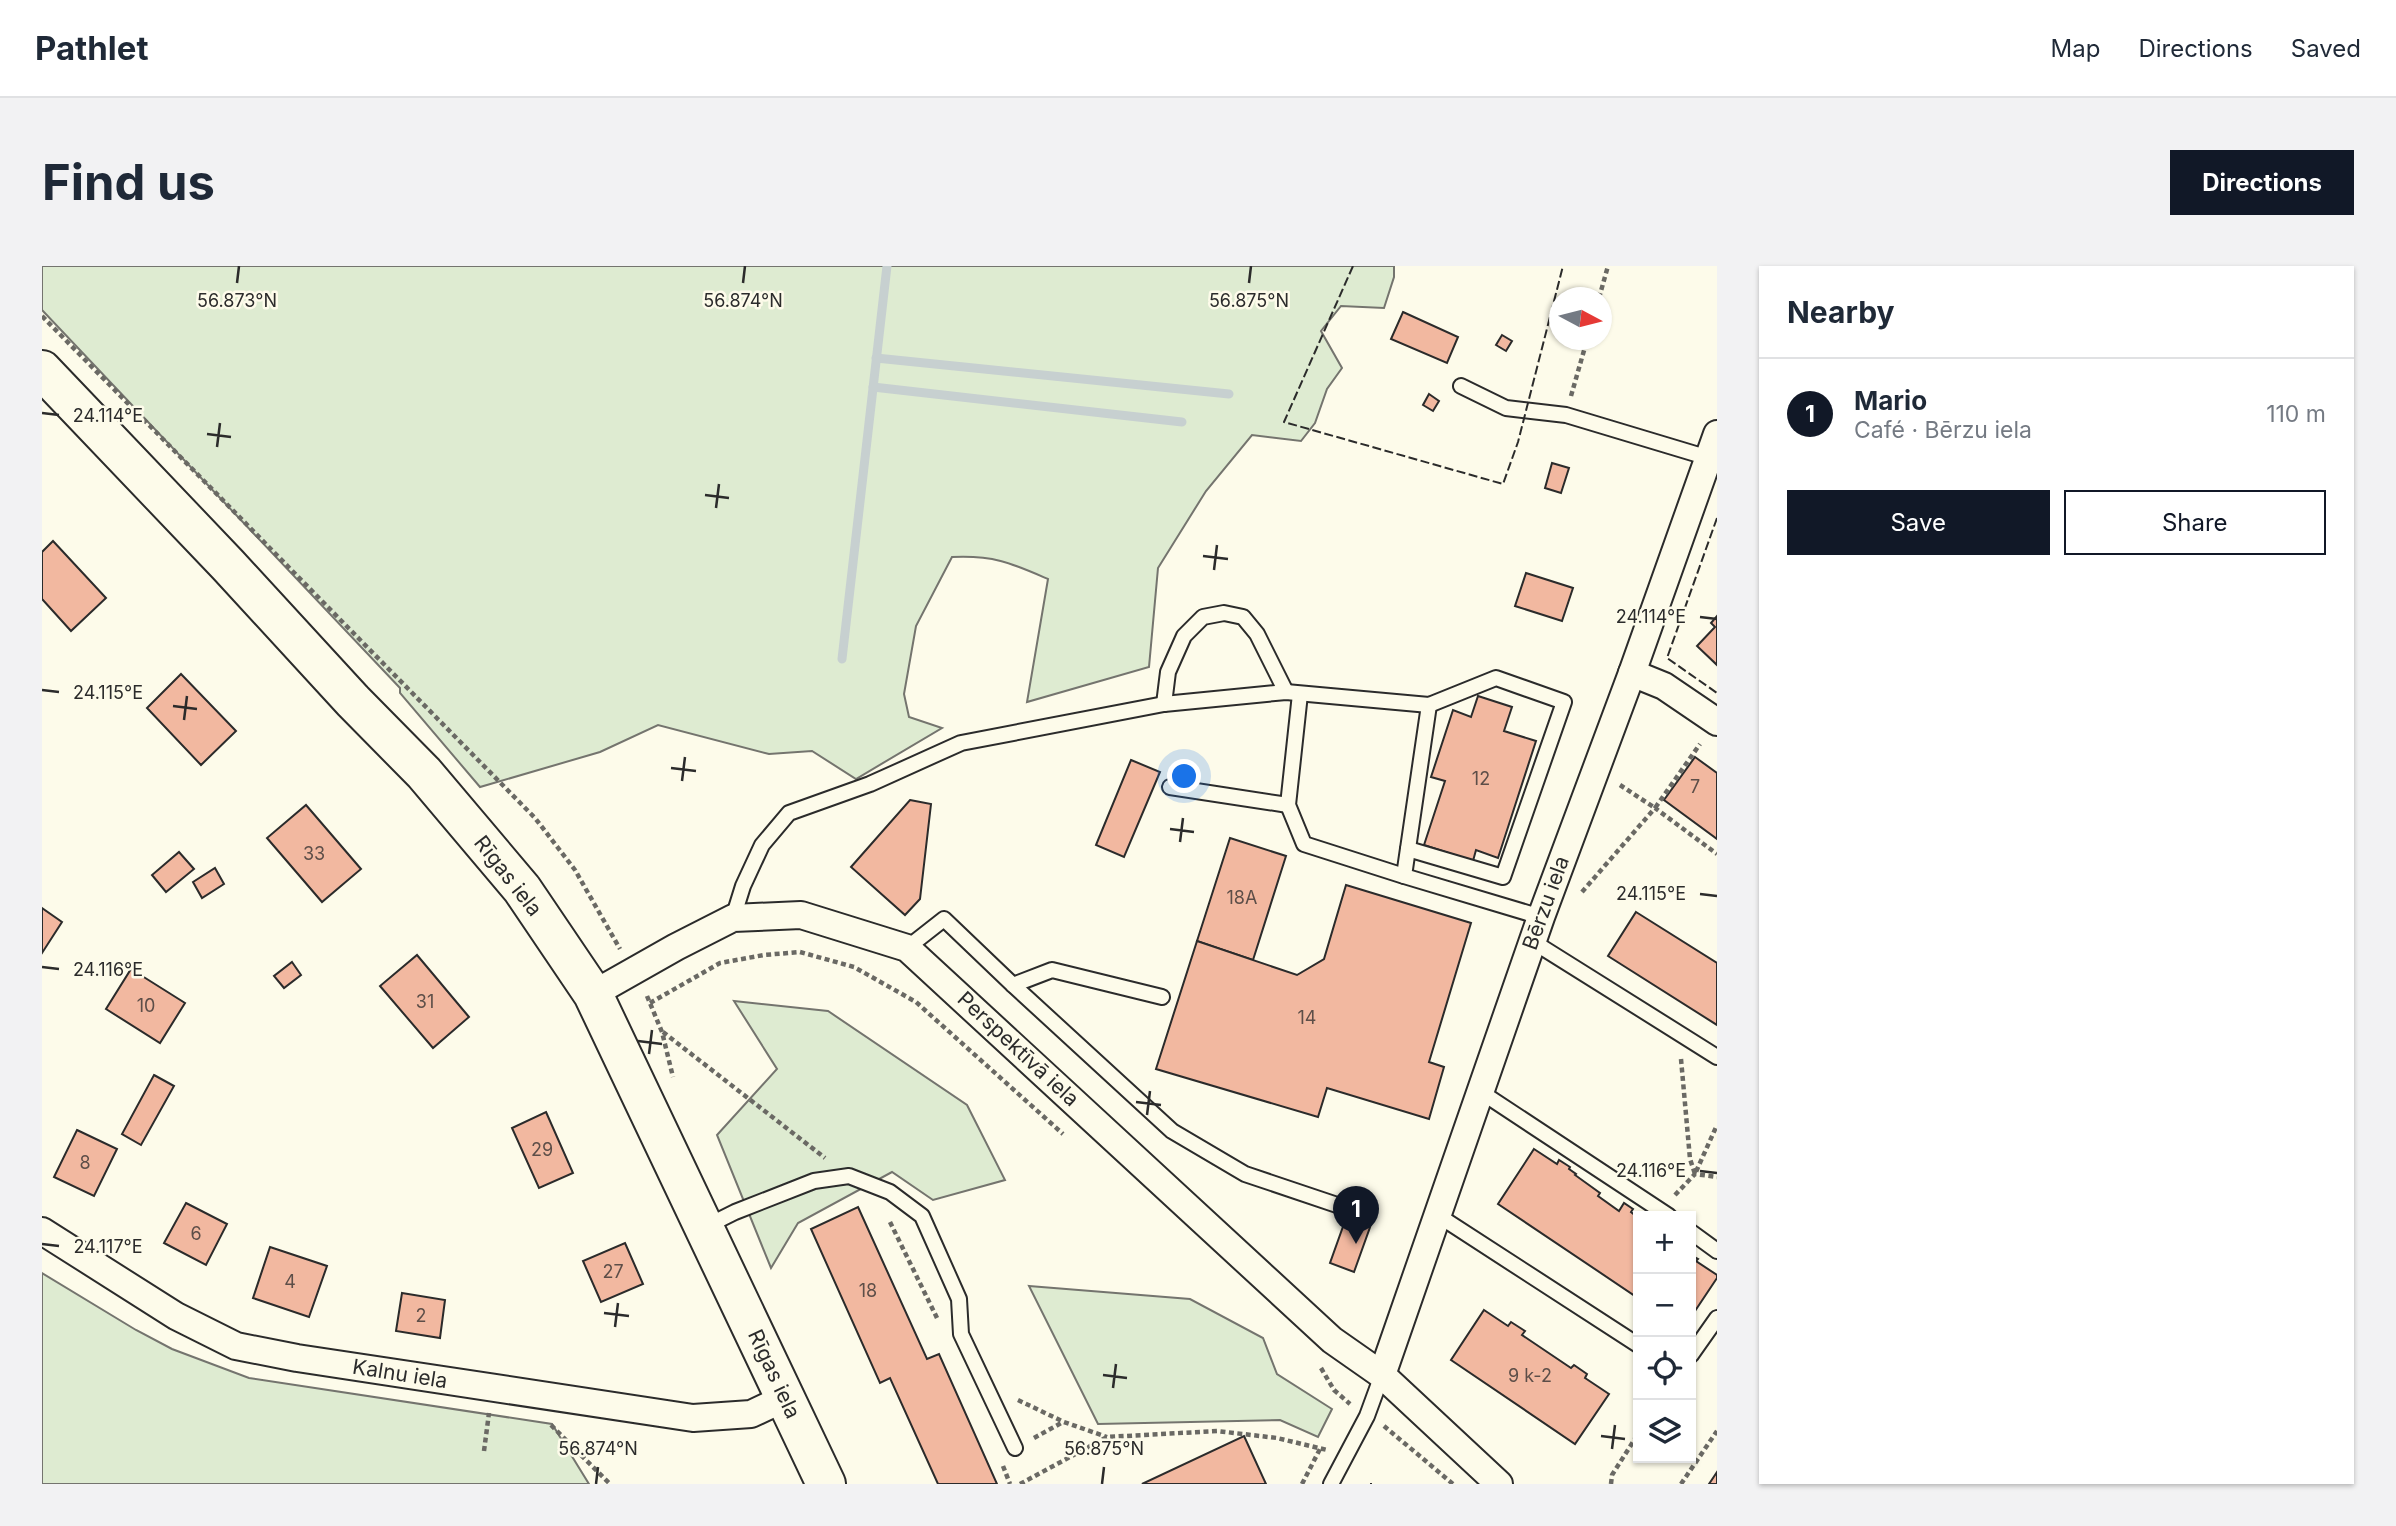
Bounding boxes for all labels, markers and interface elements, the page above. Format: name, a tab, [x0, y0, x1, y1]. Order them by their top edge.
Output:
text: Pathlet	[35, 28, 149, 68]
text: Map	[2051, 34, 2100, 63]
text: Directions	[2138, 34, 2253, 63]
text: Saved	[2291, 34, 2361, 63]
button: Directions	[2170, 150, 2354, 215]
text: Find us	[42, 153, 215, 212]
north arrow	[1549, 287, 1612, 350]
text: 56.873°N	[197, 290, 277, 311]
text: 56.874°N	[703, 290, 783, 311]
text: 56.875°N	[1209, 290, 1289, 311]
text: Nearby	[1787, 294, 1895, 330]
text: Mario	[1854, 385, 1927, 416]
text: 1	[1805, 400, 1815, 428]
text: 110 m	[2266, 400, 2326, 428]
text: 24.114°E	[73, 405, 143, 426]
text: Café · Bērzu iela	[1854, 416, 2032, 444]
button: Save	[1787, 490, 2050, 555]
button: Share	[2064, 490, 2326, 555]
text: 24.114°E	[1616, 606, 1686, 627]
text: 24.115°E	[73, 682, 143, 703]
your location	[1167, 759, 1201, 793]
house number: 12	[1472, 768, 1490, 789]
house number: 7	[1690, 776, 1700, 797]
street label: Rīgas iela	[469, 830, 548, 921]
house number: 33	[303, 843, 325, 864]
street label: Bērzu iela	[1517, 852, 1574, 953]
text: 24.115°E	[1616, 883, 1686, 904]
house number: 18A	[1227, 887, 1257, 908]
text: 24.116°E	[73, 959, 143, 980]
street label: Perspektīvā iela	[953, 986, 1084, 1111]
house number: 31	[416, 991, 434, 1012]
house number: 10	[137, 995, 155, 1016]
house number: 14	[1298, 1007, 1316, 1028]
house number: 29	[531, 1139, 553, 1160]
house number: 8	[79, 1152, 91, 1173]
text: 24.116°E	[1616, 1160, 1686, 1181]
pin: 1	[1333, 1186, 1379, 1244]
map controls	[1633, 1211, 1696, 1463]
button: +	[1633, 1211, 1696, 1274]
house number: 6	[190, 1223, 202, 1244]
text: 24.117°E	[73, 1236, 143, 1257]
house number: 27	[602, 1261, 624, 1282]
house number: 4	[284, 1271, 296, 1292]
button: −	[1633, 1274, 1696, 1337]
house number: 18	[859, 1280, 877, 1301]
house number: 2	[416, 1305, 426, 1326]
street label: Rīgas iela	[743, 1325, 806, 1422]
button: locate	[1633, 1337, 1696, 1400]
street label: Kalnu iela	[351, 1354, 449, 1393]
house number: 9 k-2	[1508, 1365, 1552, 1386]
button: layers	[1633, 1400, 1696, 1463]
text: 56.874°N	[558, 1438, 638, 1459]
text: 56.875°N	[1064, 1438, 1144, 1459]

